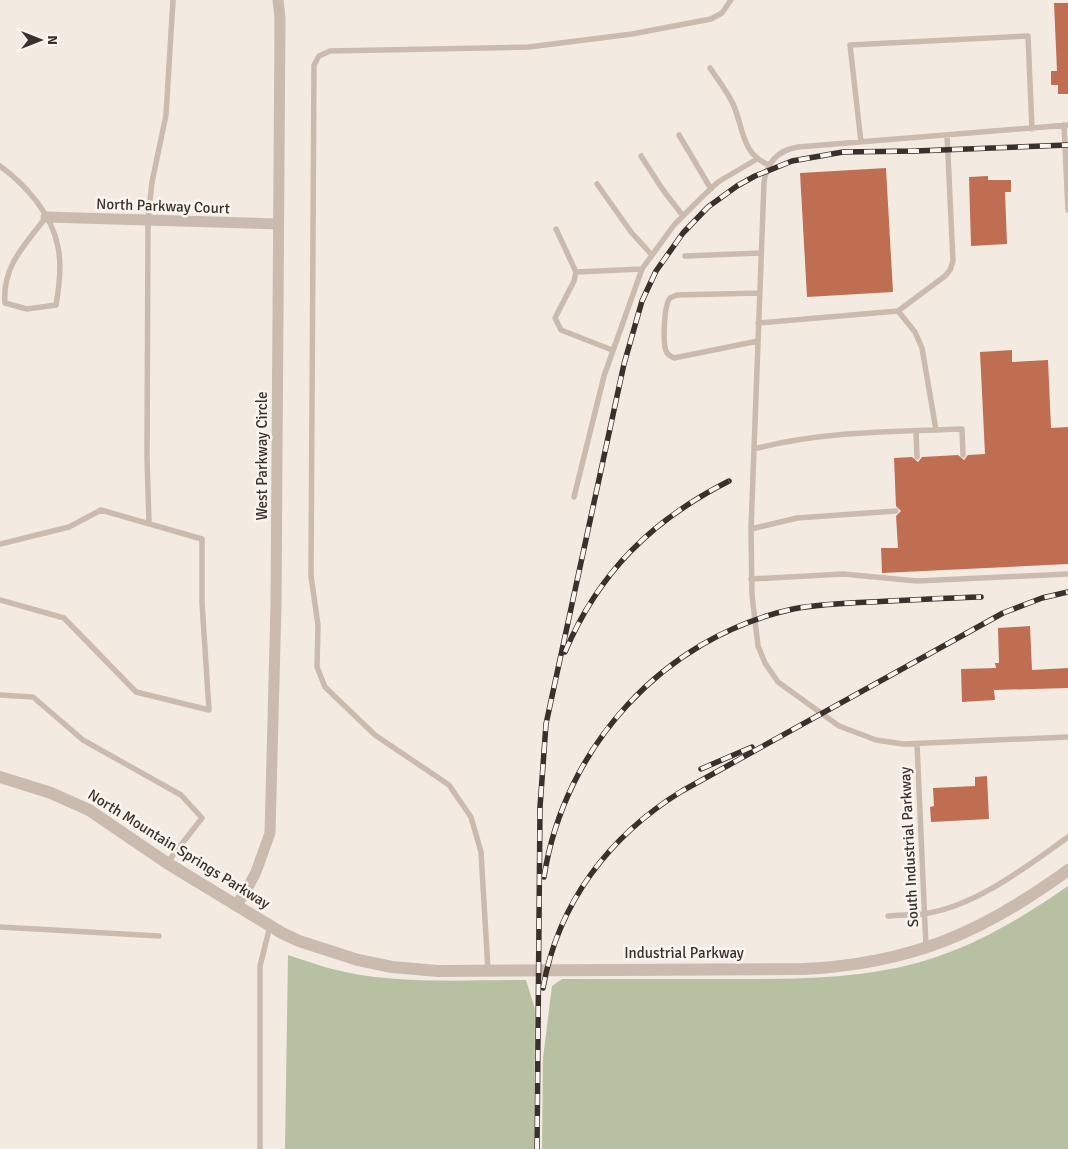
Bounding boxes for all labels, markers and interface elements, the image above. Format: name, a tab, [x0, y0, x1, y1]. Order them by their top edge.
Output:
north arrow	[15, 15, 65, 65]
text: N	[44, 35, 61, 45]
street label: North Parkway Court	[96, 195, 230, 217]
street label: West Parkway Circle	[253, 391, 271, 521]
street label: South Industrial Parkway	[896, 766, 922, 928]
street label: North Mountain Springs Parkway	[85, 785, 273, 913]
street label: Industrial Parkway	[624, 944, 744, 962]

